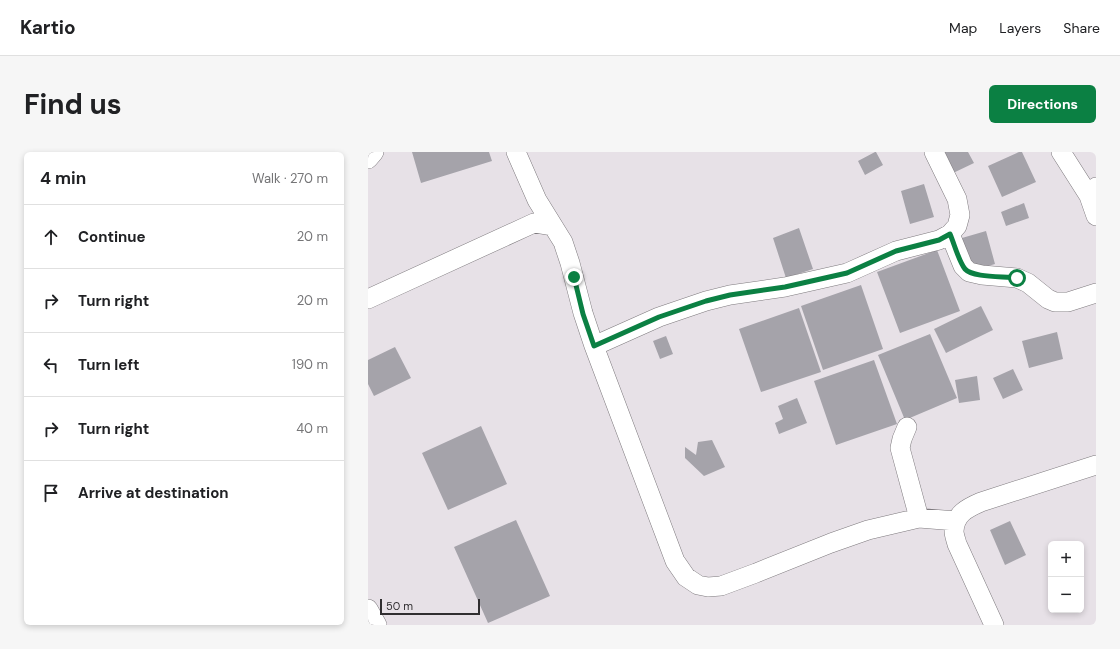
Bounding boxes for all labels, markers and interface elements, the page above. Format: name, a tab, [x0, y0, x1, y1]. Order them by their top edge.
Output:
text: Kartio	[20, 15, 76, 40]
text: Map	[949, 19, 977, 37]
text: Layers	[999, 19, 1041, 37]
text: Share	[1063, 19, 1100, 37]
button: Directions	[989, 85, 1096, 123]
text: Find us	[24, 86, 122, 123]
text: 4 min	[40, 167, 86, 189]
text: Walk · 270 m	[252, 170, 328, 187]
icon: ahead	[40, 226, 62, 248]
text: Continue	[78, 227, 146, 247]
text: 20 m	[297, 228, 328, 245]
route end	[565, 268, 583, 286]
route start	[1008, 269, 1026, 287]
icon: right	[40, 290, 62, 312]
text: Turn right	[78, 291, 149, 311]
text: 20 m	[297, 292, 328, 309]
icon: left	[40, 354, 62, 376]
text: Turn left	[78, 355, 139, 375]
text: 190 m	[292, 356, 328, 373]
icon: right	[40, 418, 62, 440]
text: Turn right	[78, 419, 149, 439]
text: 40 m	[296, 420, 328, 437]
icon: arrive	[40, 482, 62, 504]
text: Arrive at destination	[78, 483, 229, 503]
map controls	[1048, 541, 1084, 613]
button: +	[1048, 541, 1084, 577]
button: −	[1048, 577, 1084, 613]
scale bar	[380, 597, 480, 616]
text: 50 m	[386, 599, 413, 613]

